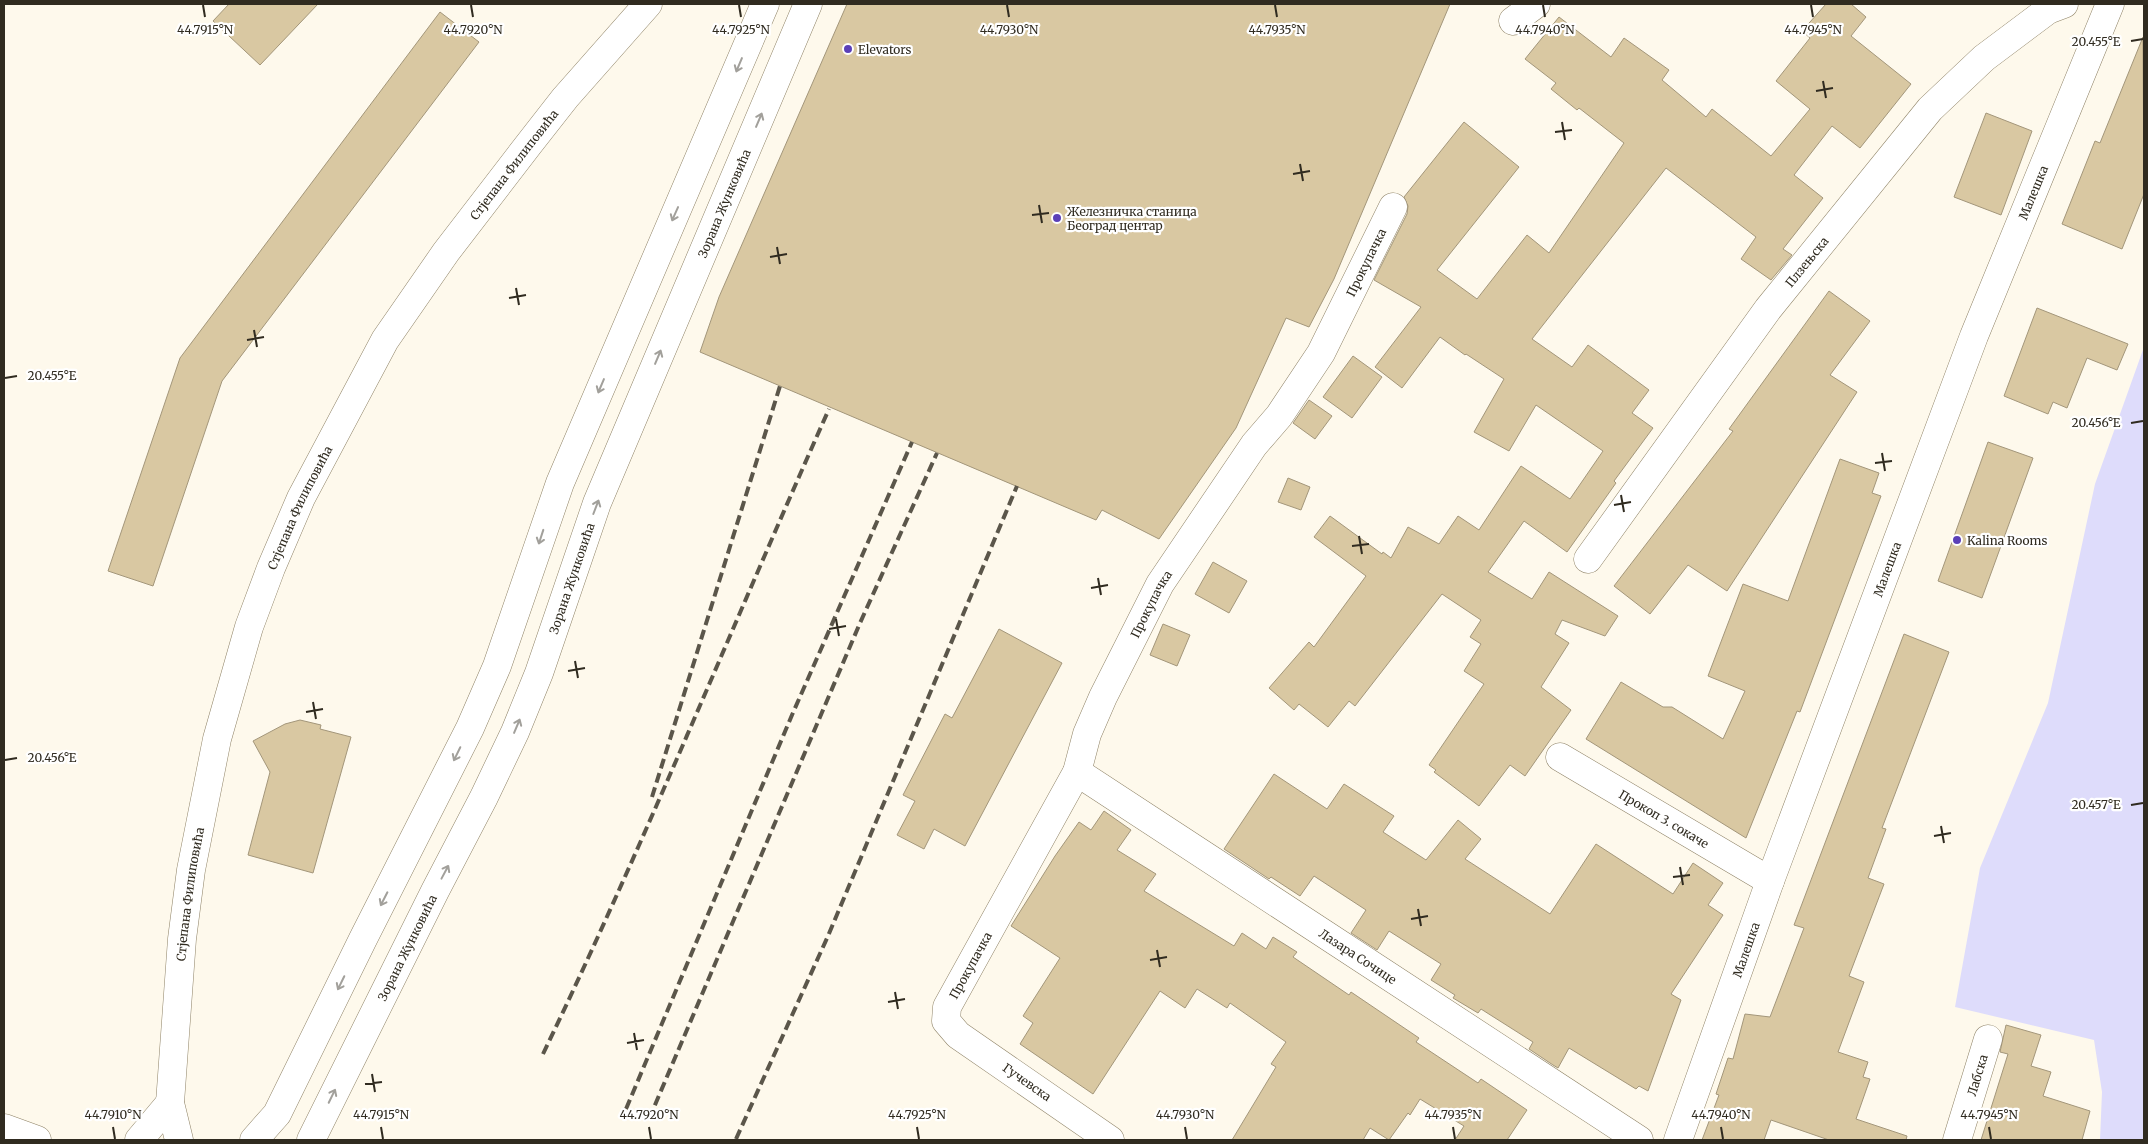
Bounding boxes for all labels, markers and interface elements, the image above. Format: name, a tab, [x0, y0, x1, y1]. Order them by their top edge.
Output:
text: 44.7915°N	[177, 22, 234, 37]
text: 44.7920°N	[444, 22, 503, 37]
text: 44.7925°N	[712, 22, 771, 37]
text: 44.7930°N	[980, 22, 1039, 37]
text: 44.7935°N	[1248, 22, 1306, 37]
text: 44.7940°N	[1515, 22, 1575, 37]
text: 44.7945°N	[1784, 22, 1842, 37]
text: 20.455°E	[2072, 34, 2121, 49]
place label: Elevators	[858, 42, 912, 57]
marker: Elevators	[842, 43, 854, 55]
one-way arrow	[734, 57, 743, 72]
street label: Стјепана Филиповића	[466, 106, 561, 222]
one-way arrow	[754, 113, 764, 128]
street label: Зорана Жунковића	[694, 146, 754, 260]
street label: Малешка	[2015, 162, 2051, 222]
place label: Железничка станица Београд центар	[1067, 204, 1197, 233]
one-way arrow	[669, 206, 679, 221]
marker: Железничка станица Београд центар	[1051, 212, 1063, 224]
street label: Прокупачка	[1343, 225, 1389, 299]
street label: Плзењска	[1781, 233, 1832, 290]
one-way arrow	[655, 350, 664, 365]
text: 20.455°E	[28, 368, 77, 383]
one-way arrow	[596, 378, 605, 393]
text: 20.456°E	[2072, 415, 2121, 430]
street label: Стјепана Филиповића	[264, 442, 335, 572]
one-way arrow	[591, 500, 601, 515]
street label: Зорана Жунковића	[545, 520, 597, 636]
one-way arrow	[536, 529, 545, 545]
place label: Kalina Rooms	[1967, 533, 2047, 548]
marker: Kalina Rooms	[1951, 534, 1963, 546]
street label: Малешка	[1870, 539, 1904, 599]
street label: Прокупачка	[1127, 567, 1175, 640]
one-way arrow	[513, 719, 523, 734]
one-way arrow	[452, 746, 461, 761]
text: 20.456°E	[28, 750, 77, 765]
street label: Прокоп 3. сокаче	[1617, 786, 1712, 851]
text: 20.457°E	[2071, 797, 2121, 812]
street label: Стјепана Филиповића	[173, 825, 207, 962]
one-way arrow	[440, 864, 450, 879]
one-way arrow	[379, 891, 388, 906]
street label: Зорана Жунковића	[374, 892, 440, 1003]
street label: Малешка	[1729, 920, 1762, 979]
street label: Лазара Сочице	[1317, 925, 1399, 987]
street label: Прокупачка	[946, 929, 995, 1001]
one-way arrow	[336, 975, 346, 990]
street label: Лабска	[1964, 1052, 1991, 1097]
street label: Гучевска	[1000, 1060, 1055, 1104]
one-way arrow	[327, 1089, 337, 1104]
text: 44.7910°N	[85, 1107, 142, 1122]
text: 44.7915°N	[353, 1107, 410, 1122]
text: 44.7920°N	[620, 1107, 679, 1122]
text: 44.7925°N	[888, 1107, 947, 1122]
text: 44.7930°N	[1156, 1107, 1215, 1122]
text: 44.7935°N	[1424, 1107, 1482, 1122]
text: 44.7940°N	[1691, 1107, 1751, 1122]
text: 44.7945°N	[1960, 1107, 2018, 1122]

